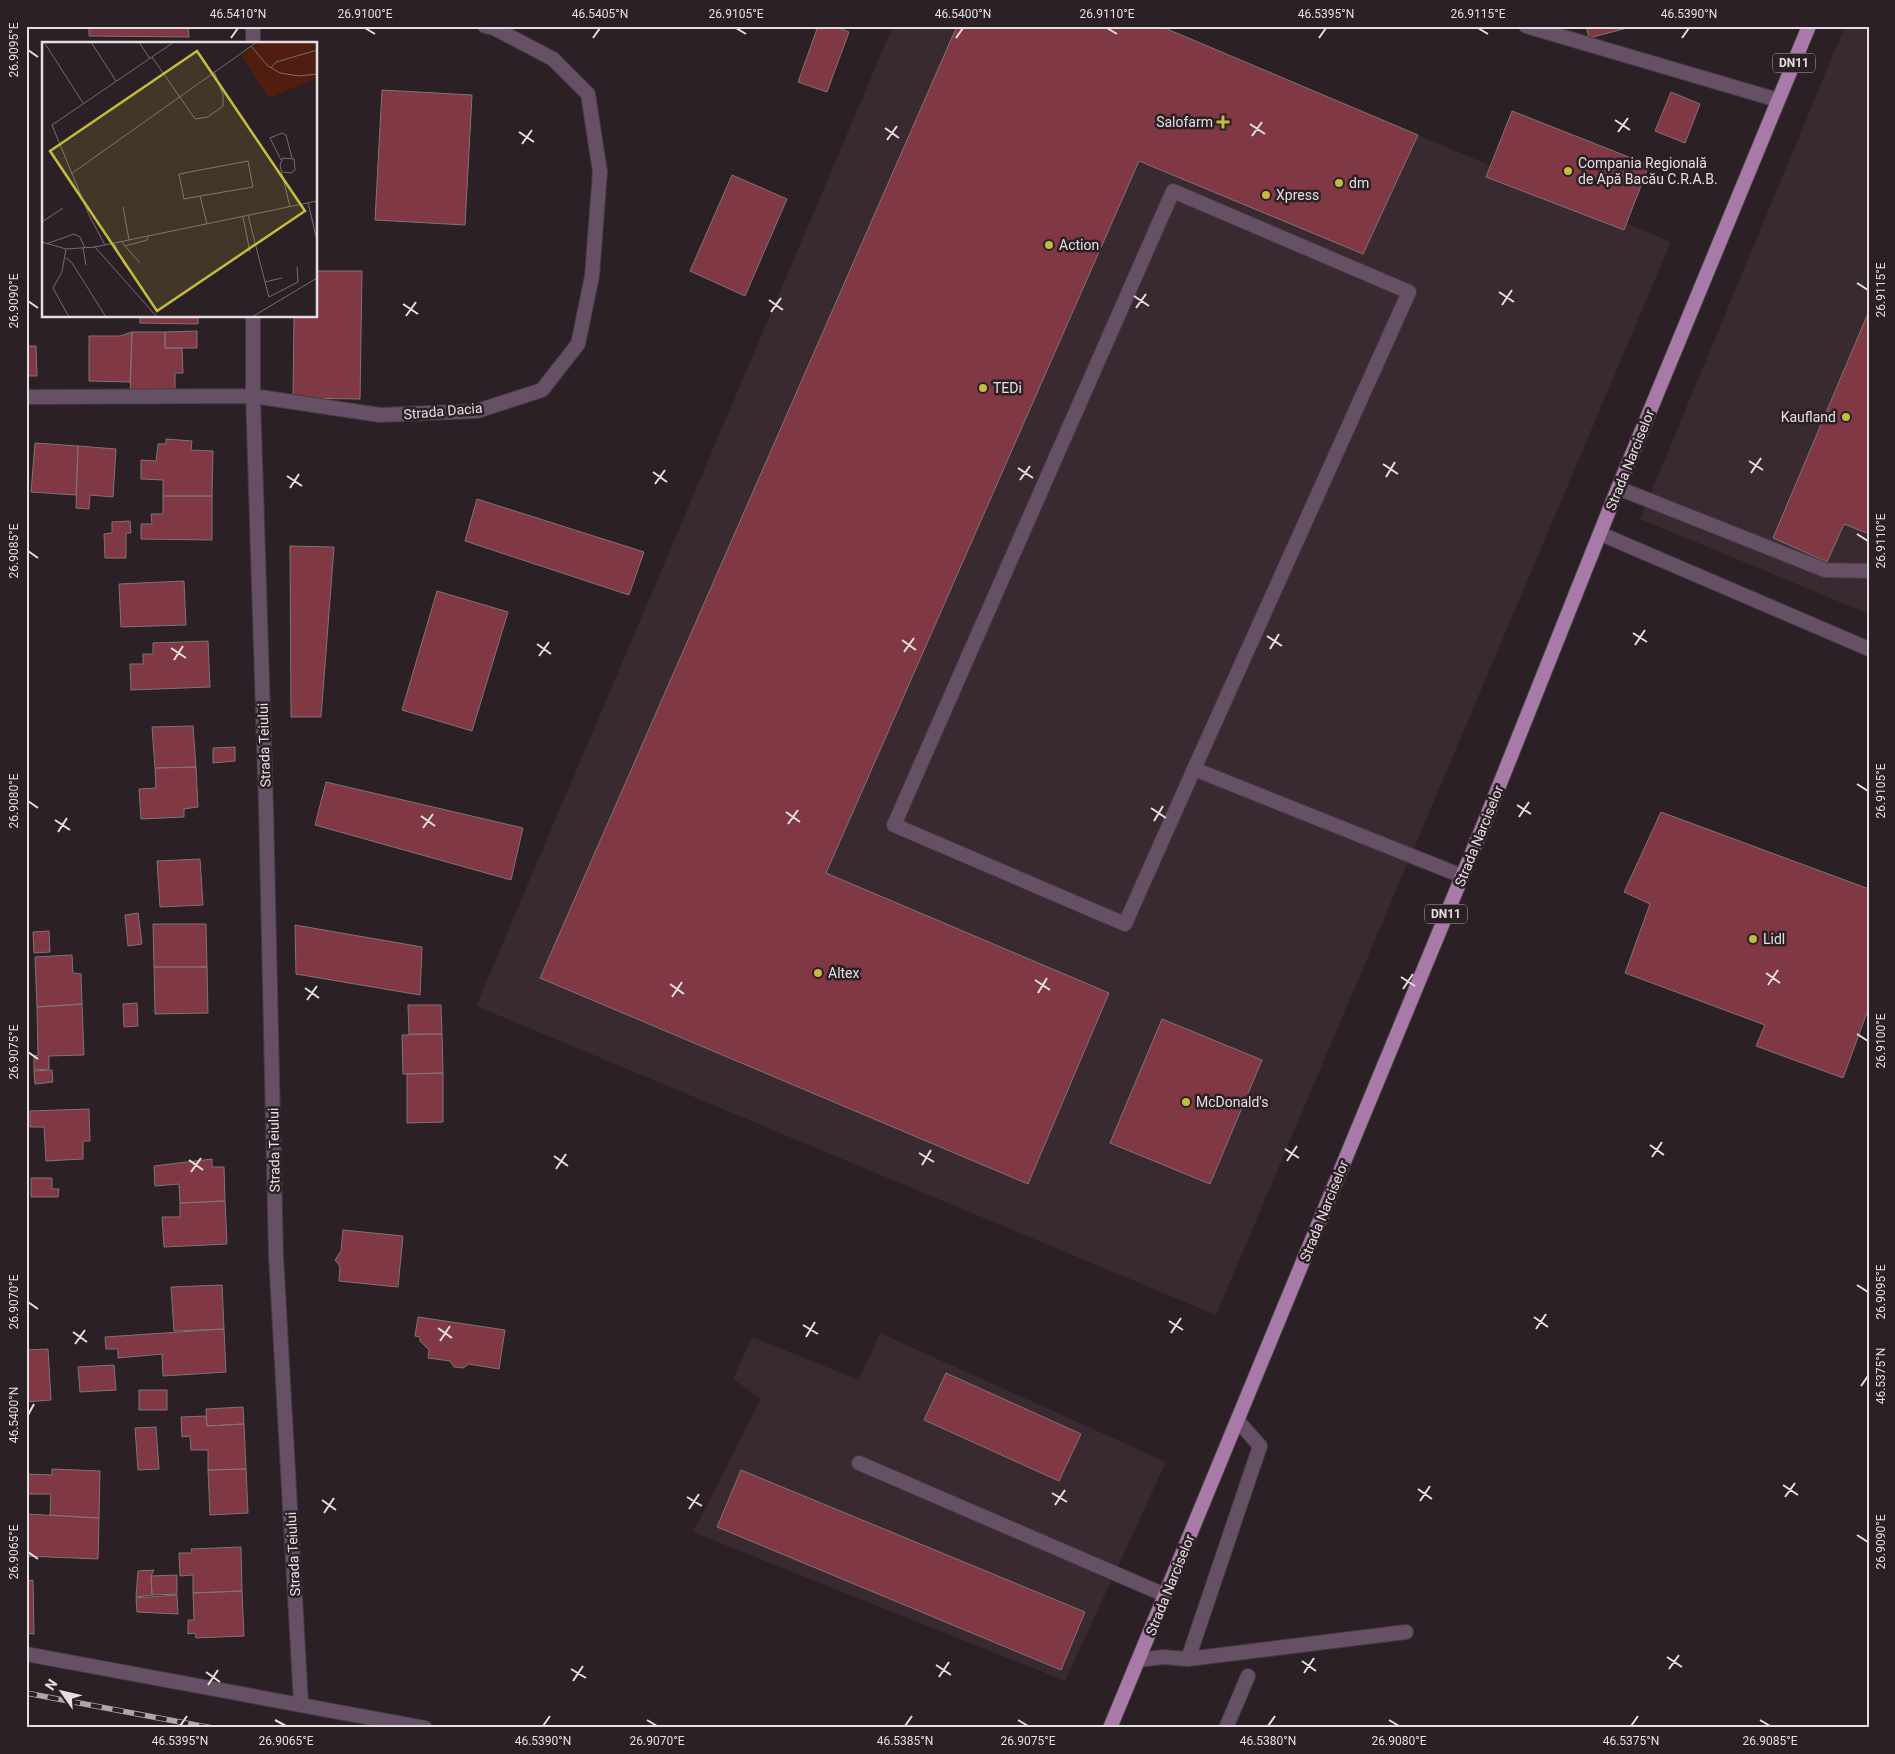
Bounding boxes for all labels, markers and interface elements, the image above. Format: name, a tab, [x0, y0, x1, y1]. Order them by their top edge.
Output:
text: 46.5410°N	[210, 7, 266, 21]
text: 26.9100°E	[338, 7, 393, 21]
text: 46.5405°N	[572, 7, 628, 21]
text: 26.9105°E	[709, 7, 764, 21]
text: 46.5400°N	[935, 7, 991, 21]
text: 26.9110°E	[1080, 7, 1135, 21]
text: 46.5395°N	[1298, 7, 1354, 21]
text: 26.9115°E	[1451, 7, 1506, 21]
text: 46.5390°N	[1661, 7, 1717, 21]
text: 26.9095°E	[7, 22, 21, 77]
inset map	[42, 42, 318, 318]
road number: DN11	[1773, 54, 1815, 72]
place label: Salofarm	[1156, 114, 1213, 130]
marker: Salofarm	[1217, 116, 1229, 128]
place label: Compania Regională de Apă Bacău C.R.A.B.	[1578, 155, 1718, 187]
marker: Compania Regională de Apă Bacău C.R.A.B.	[1562, 165, 1574, 177]
place label: dm	[1349, 175, 1369, 191]
marker: dm	[1333, 177, 1345, 189]
place label: Xpress	[1276, 187, 1319, 203]
marker: Xpress	[1260, 189, 1272, 201]
place label: Action	[1059, 237, 1099, 253]
marker: Action	[1043, 239, 1055, 251]
text: 26.9115°E	[1874, 262, 1888, 317]
text: 26.9090°E	[7, 273, 21, 328]
place label: TEDi	[993, 380, 1022, 396]
marker: TEDi	[977, 382, 989, 394]
street label: Strada Dacia	[403, 400, 483, 422]
street label: Strada Narciselor	[1602, 407, 1658, 513]
place label: Kaufland	[1781, 409, 1836, 425]
marker: Kaufland	[1840, 411, 1852, 423]
text: 26.9110°E	[1874, 513, 1888, 568]
text: 26.9085°E	[7, 523, 21, 578]
street label: Strada Teiului	[255, 703, 273, 787]
text: 26.9105°E	[1874, 763, 1888, 818]
text: 26.9080°E	[7, 773, 21, 828]
street label: Strada Narciselor	[1451, 783, 1507, 889]
road number: DN11	[1425, 904, 1467, 924]
place label: Lidl	[1763, 931, 1785, 947]
marker: Lidl	[1747, 933, 1759, 945]
place label: Altex	[828, 965, 860, 981]
marker: Altex	[812, 967, 824, 979]
text: 26.9100°E	[1874, 1013, 1888, 1068]
text: 26.9075°E	[7, 1024, 21, 1079]
place label: McDonald's	[1196, 1094, 1269, 1110]
marker: McDonald's	[1180, 1096, 1192, 1108]
street label: Strada Teiului	[265, 1108, 283, 1192]
street label: Strada Narciselor	[1296, 1158, 1352, 1264]
text: 26.9095°E	[1874, 1264, 1888, 1319]
text: 26.9070°E	[7, 1274, 21, 1329]
text: 46.5375°N	[1874, 1348, 1888, 1404]
text: 46.5400°N	[7, 1387, 21, 1443]
street label: Strada Teiului	[283, 1511, 303, 1597]
text: 26.9090°E	[1874, 1514, 1888, 1569]
text: 26.9065°E	[7, 1524, 21, 1579]
street label: Strada Narciselor	[1142, 1532, 1198, 1638]
north arrow	[38, 1666, 88, 1716]
text: N	[42, 1676, 61, 1693]
text: 46.5395°N	[152, 1734, 208, 1748]
text: 26.9065°E	[259, 1734, 314, 1748]
text: 46.5390°N	[515, 1734, 571, 1748]
text: 26.9070°E	[630, 1734, 685, 1748]
text: 46.5385°N	[877, 1734, 933, 1748]
text: 26.9075°E	[1001, 1734, 1056, 1748]
text: 46.5380°N	[1240, 1734, 1296, 1748]
text: 26.9080°E	[1372, 1734, 1427, 1748]
text: 46.5375°N	[1603, 1734, 1659, 1748]
text: 26.9085°E	[1743, 1734, 1798, 1748]

